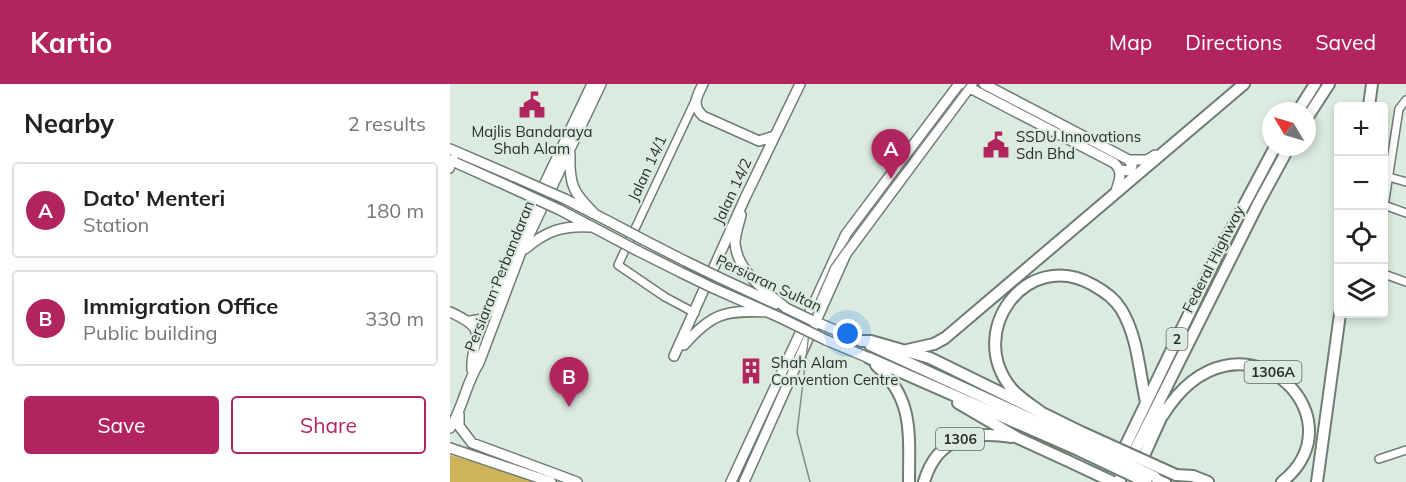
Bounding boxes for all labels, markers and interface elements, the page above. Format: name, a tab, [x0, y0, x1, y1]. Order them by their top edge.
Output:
text: Kartio	[30, 25, 112, 60]
text: Map	[1109, 29, 1152, 55]
text: Directions	[1185, 29, 1282, 55]
text: Saved	[1315, 29, 1376, 55]
public building icon: Majlis Bandaraya Shah Alam	[517, 90, 547, 120]
north arrow	[1262, 102, 1316, 156]
map controls	[1334, 102, 1388, 318]
button: +	[1334, 102, 1388, 156]
text: Nearby	[24, 107, 114, 140]
text: 2 results	[348, 111, 426, 136]
place label: Majlis Bandaraya Shah Alam	[471, 122, 593, 158]
place label: SSDU Innovations Sdn Bhd	[1016, 127, 1141, 163]
pin: A	[872, 130, 910, 179]
public building icon: SSDU Innovations Sdn Bhd	[981, 130, 1011, 160]
street label: Jalan 14/1	[623, 132, 671, 204]
street label: Jalan 14/2	[708, 155, 756, 227]
button: −	[1334, 156, 1388, 210]
text: Dato' Menteri	[83, 184, 225, 212]
text: A	[38, 198, 53, 223]
text: 180 m	[365, 198, 424, 223]
street label: Persiaran Perbandaran	[460, 198, 538, 354]
street label: Federal Highway	[1178, 202, 1248, 316]
button: locate	[1334, 210, 1388, 264]
text: Station	[83, 212, 149, 237]
street label: Persiaran Sultan	[713, 250, 825, 316]
button: layers	[1334, 264, 1388, 318]
text: Immigration Office	[83, 292, 278, 320]
text: B	[39, 306, 52, 331]
text: 330 m	[365, 306, 424, 331]
your location	[833, 319, 862, 348]
text: Public building	[83, 320, 218, 345]
road number: 2	[1166, 328, 1188, 350]
place label: Shah Alam Convention Centre	[771, 353, 898, 389]
building icon: Shah Alam Convention Centre	[736, 356, 766, 386]
pin: B	[550, 358, 588, 407]
road number: 1306A	[1244, 361, 1302, 383]
button: Save	[24, 396, 219, 454]
button: Share	[231, 396, 426, 454]
road number: 1306	[936, 428, 984, 450]

